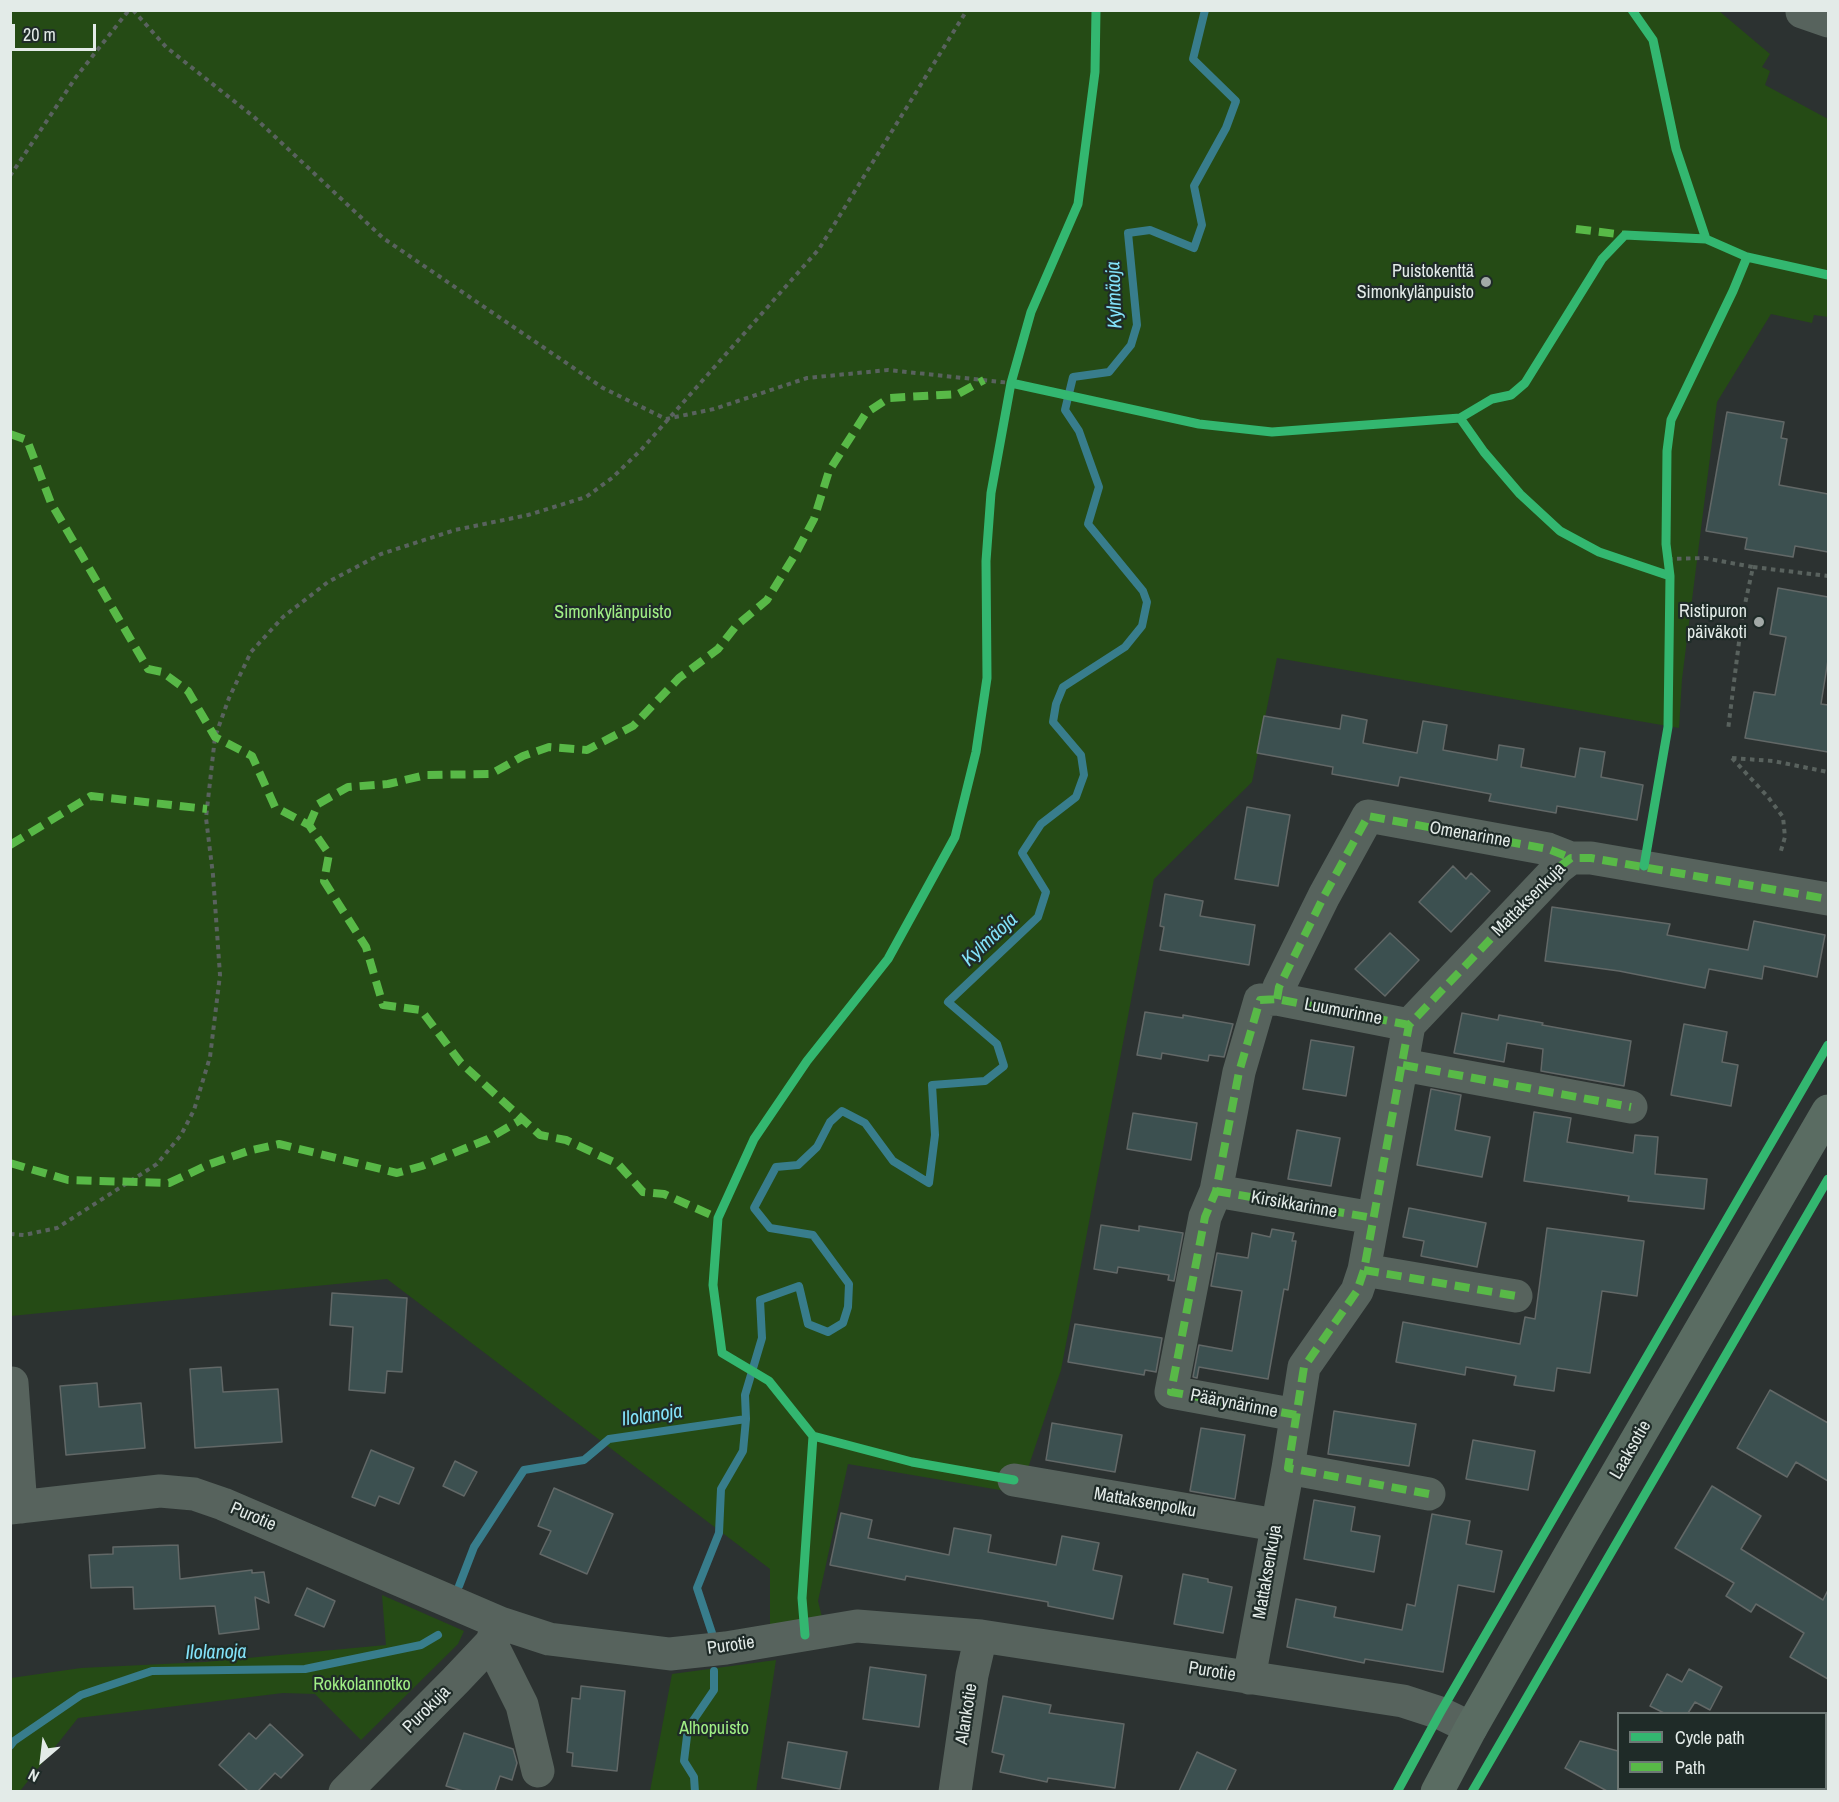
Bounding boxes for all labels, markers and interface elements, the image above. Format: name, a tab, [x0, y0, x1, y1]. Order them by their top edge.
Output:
scale bar	[15, 12, 99, 50]
text: 20 m	[23, 22, 56, 47]
water label: Kylmäoja	[1102, 261, 1128, 329]
place label: Puistokenttä Simonkylänpuisto	[1357, 261, 1474, 304]
marker: Puistokenttä Simonkylänpuisto	[1479, 275, 1493, 289]
place label: Ristipuron päiväkoti	[1679, 601, 1747, 644]
park label: Simonkylänpuisto	[554, 602, 672, 624]
marker: Ristipuron päiväkoti	[1752, 615, 1766, 629]
street label: Omenarinne	[1428, 817, 1512, 853]
street label: Mattaksenkuja	[1488, 859, 1570, 941]
water label: Kylmäoja	[957, 908, 1023, 972]
street label: Luumurinne	[1302, 994, 1384, 1030]
street label: Kirsikkarinne	[1249, 1187, 1339, 1223]
street label: Päärynärinne	[1188, 1385, 1280, 1423]
water label: Ilolanoja	[620, 1400, 684, 1432]
street label: Laaksotie	[1606, 1417, 1656, 1483]
street label: Mattaksenpolku	[1092, 1483, 1198, 1523]
street label: Purotie	[227, 1498, 279, 1536]
street label: Mattaksenkuja	[1249, 1523, 1287, 1621]
street label: Purotie	[706, 1632, 756, 1660]
water label: Ilolanoja	[185, 1640, 247, 1666]
street label: Purotie	[1187, 1658, 1237, 1686]
park label: Rokkolannotko	[313, 1674, 411, 1696]
street label: Purokuja	[399, 1682, 455, 1738]
street label: Alankotie	[952, 1682, 982, 1746]
legend	[1617, 1712, 1827, 1790]
park label: Alhopuisto	[679, 1718, 749, 1740]
text: Cycle path	[1675, 1725, 1745, 1750]
north arrow	[12, 1730, 72, 1790]
text: Path	[1675, 1755, 1705, 1780]
text: N	[24, 1764, 43, 1788]

